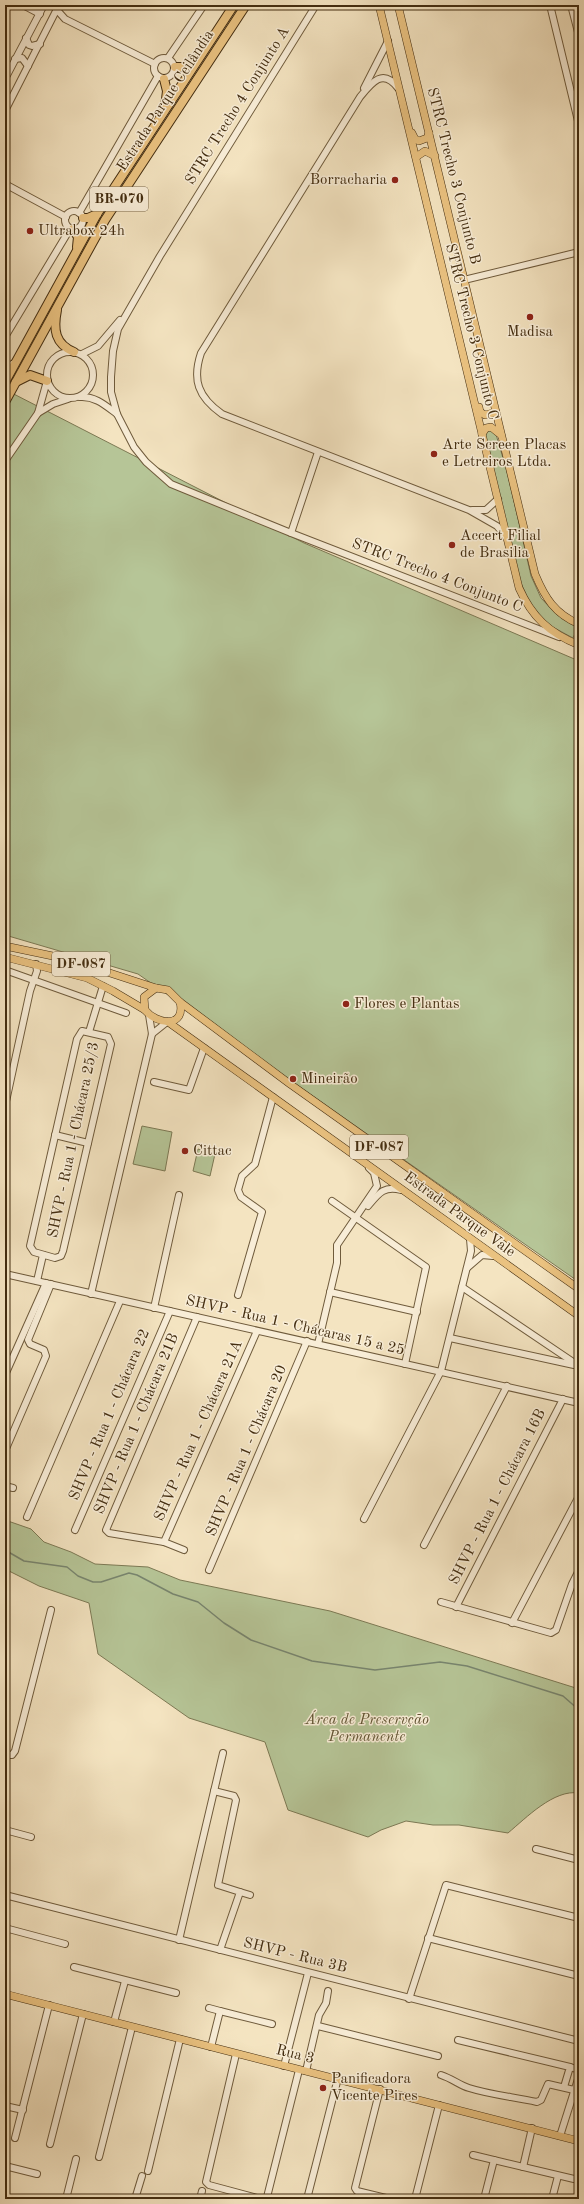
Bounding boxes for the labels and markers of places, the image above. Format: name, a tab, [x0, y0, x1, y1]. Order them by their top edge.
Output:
place label: Borracharia	[310, 173, 388, 188]
marker: Borracharia	[390, 175, 400, 185]
place label: Ultrabox 24h	[38, 224, 125, 239]
marker: Ultrabox 24h	[25, 226, 35, 236]
marker: Madisa	[525, 312, 535, 322]
place label: Madisa	[507, 325, 553, 340]
place label: Arte Screen Placas e Letreiros Ltda.	[442, 438, 566, 470]
marker: Arte Screen Placas e Letreiros Ltda.	[429, 449, 439, 459]
place label: Accert Filial de Brasilia	[460, 529, 541, 561]
marker: Accert Filial de Brasilia	[447, 540, 457, 550]
place label: Flores e Plantas	[354, 997, 459, 1012]
marker: Flores e Plantas	[341, 999, 351, 1009]
place label: Mineirão	[301, 1072, 358, 1087]
marker: Mineirão	[288, 1074, 298, 1084]
place label: Cittac	[193, 1144, 232, 1159]
marker: Cittac	[180, 1146, 190, 1156]
place label: Panificadora Vicente Pires	[331, 2072, 418, 2104]
marker: Panificadora Vicente Pires	[318, 2083, 328, 2093]

